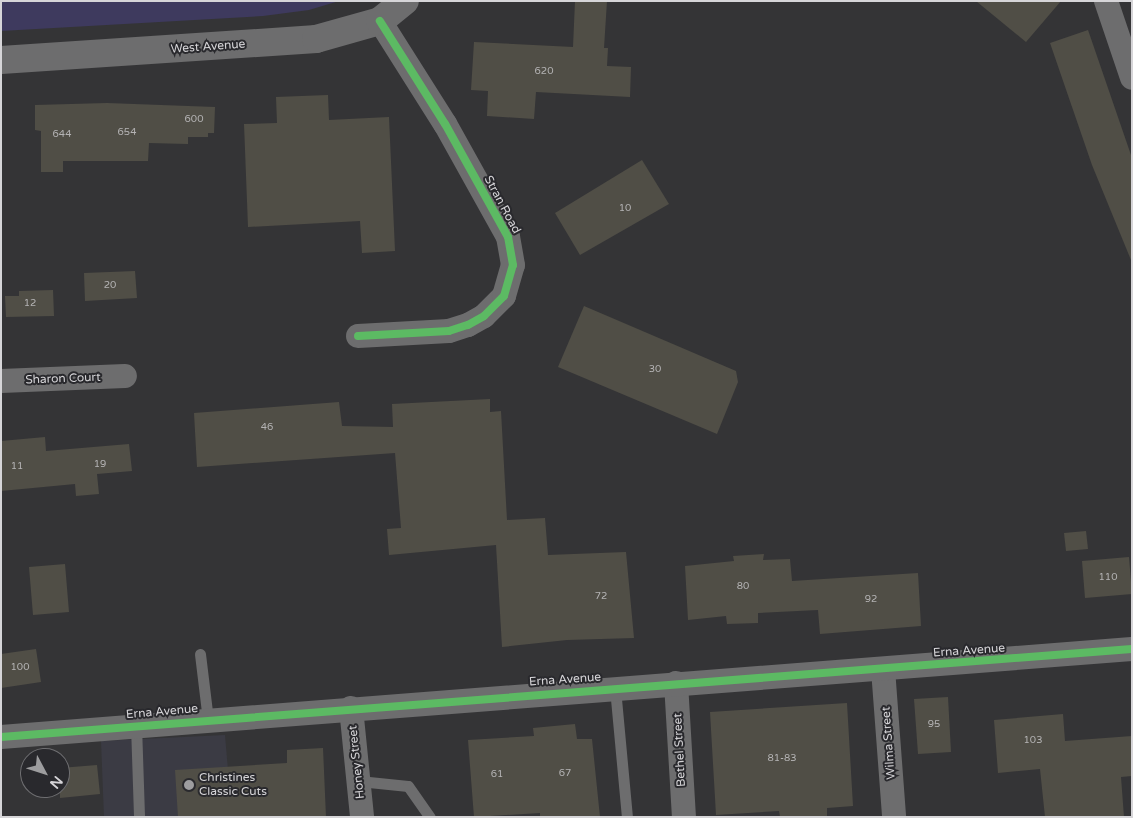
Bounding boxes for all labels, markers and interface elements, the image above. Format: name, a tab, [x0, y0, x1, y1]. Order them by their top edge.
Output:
street label: West Avenue	[170, 37, 246, 57]
house number: 620	[535, 66, 553, 78]
house number: 600	[185, 114, 203, 126]
house number: 654	[118, 127, 136, 139]
house number: 644	[53, 129, 71, 141]
street label: Stran Road	[481, 174, 523, 236]
house number: 10	[619, 203, 631, 215]
house number: 20	[104, 280, 116, 292]
house number: 12	[24, 298, 36, 310]
house number: 30	[649, 364, 661, 376]
street label: Sharon Court	[25, 370, 101, 388]
house number: 46	[261, 422, 273, 434]
house number: 19	[94, 459, 106, 471]
house number: 11	[11, 461, 23, 473]
house number: 110	[1099, 572, 1117, 584]
house number: 80	[737, 581, 749, 593]
house number: 72	[595, 591, 607, 603]
house number: 92	[865, 594, 877, 606]
street label: Erna Avenue	[932, 641, 1006, 661]
house number: 100	[11, 662, 29, 674]
street label: Erna Avenue	[528, 670, 602, 690]
street label: Erna Avenue	[125, 702, 199, 722]
street label: Wilma Street	[879, 706, 899, 780]
street label: Bethel Street	[671, 713, 689, 787]
house number: 95	[928, 719, 940, 731]
street label: Honey Street	[346, 724, 368, 800]
house number: 103	[1024, 735, 1042, 747]
north arrow	[20, 748, 70, 798]
house number: 81-83	[767, 753, 797, 765]
house number: 67	[559, 768, 571, 780]
house number: 61	[491, 769, 503, 781]
place label: Christines Classic Cuts	[199, 771, 267, 799]
text: N	[46, 773, 66, 792]
marker: Christines Classic Cuts	[183, 779, 195, 791]

